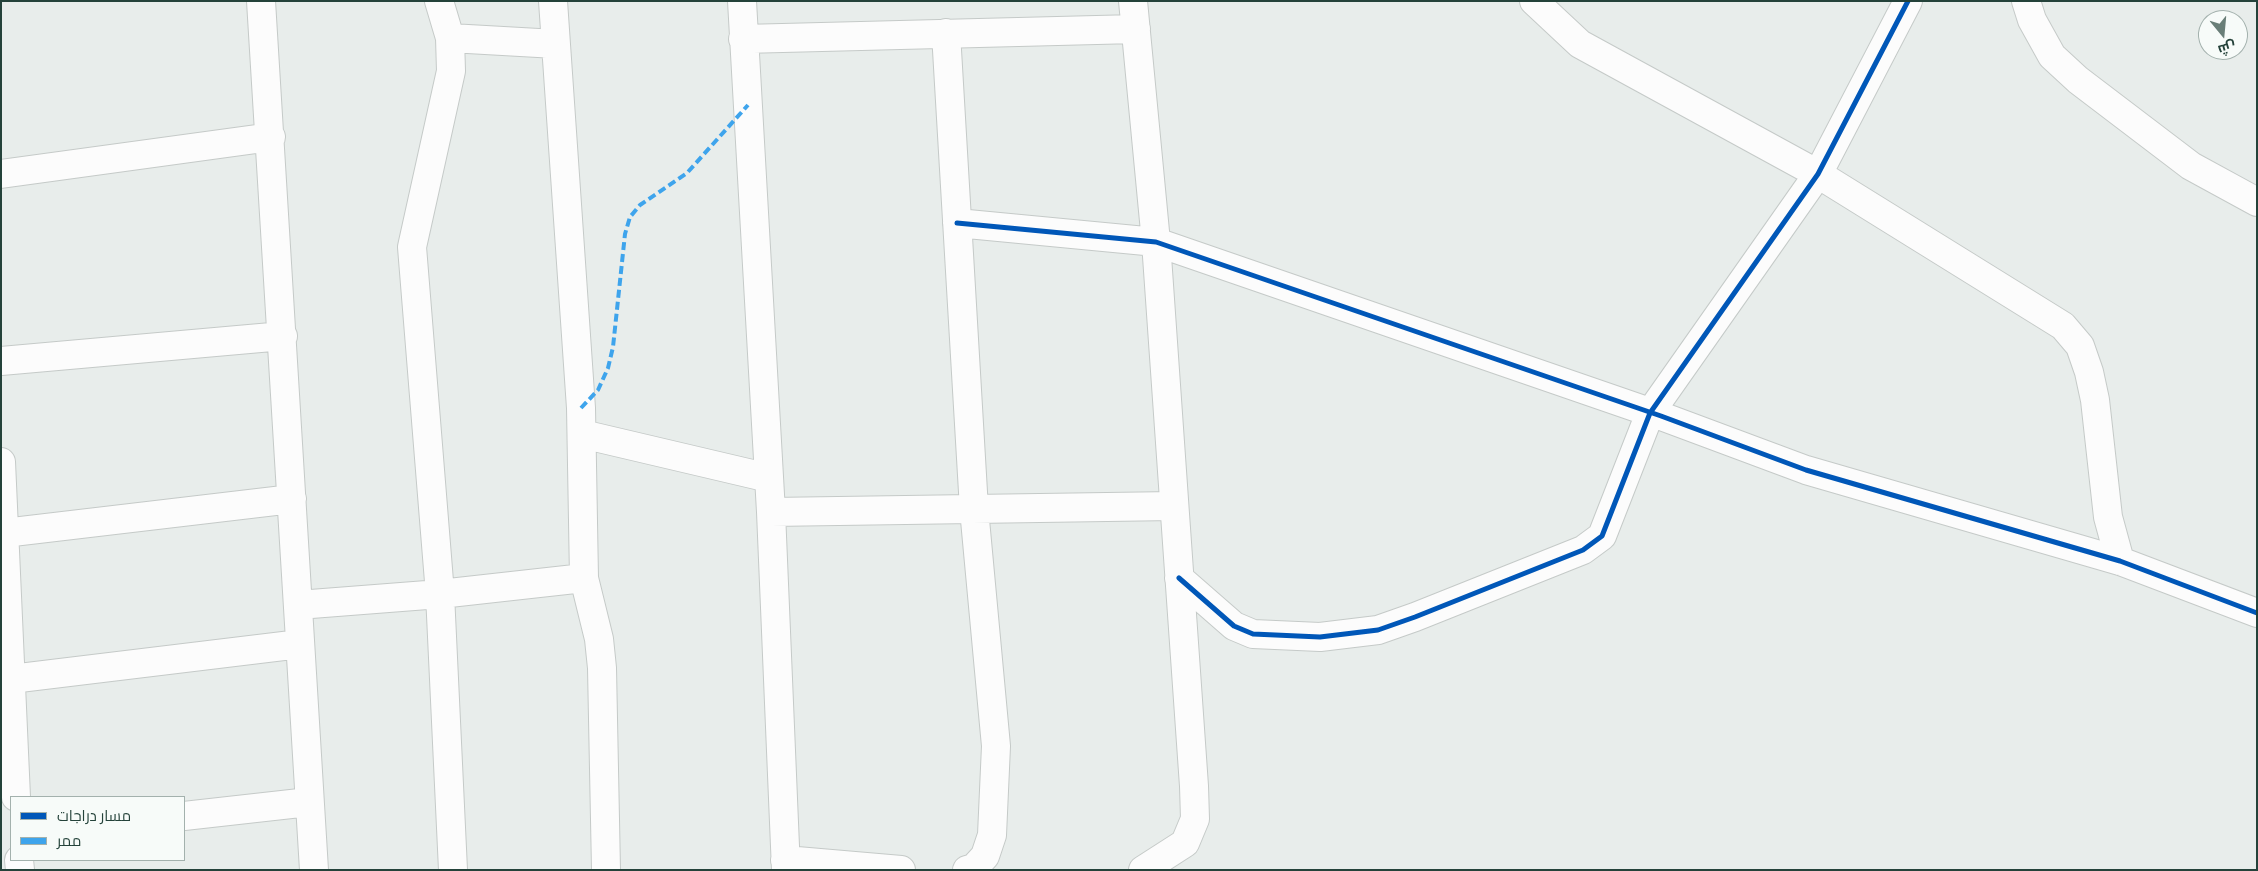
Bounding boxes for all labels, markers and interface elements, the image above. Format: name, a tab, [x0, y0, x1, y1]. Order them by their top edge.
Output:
north arrow	[2198, 10, 2248, 60]
text: ش	[2216, 37, 2238, 60]
legend	[10, 796, 185, 861]
text: مسار دراجات	[57, 807, 131, 825]
text: ممر	[57, 832, 81, 850]

